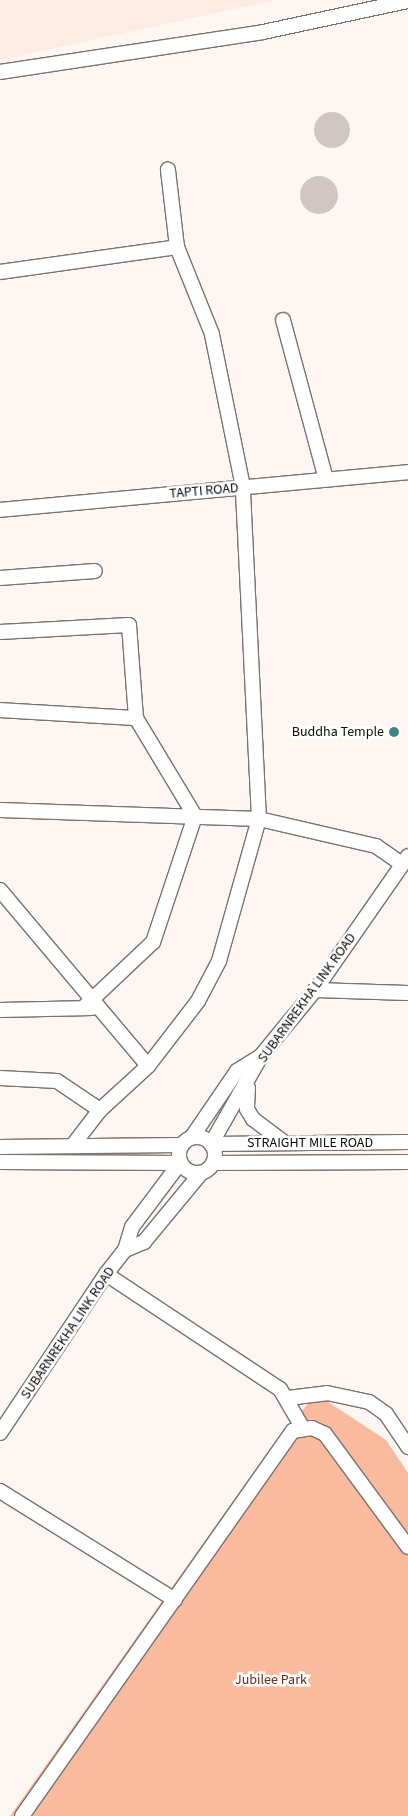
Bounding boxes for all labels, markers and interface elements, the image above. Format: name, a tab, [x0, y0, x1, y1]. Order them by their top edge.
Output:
street label: TAPTI ROAD	[169, 480, 239, 502]
place label: Buddha Temple	[292, 724, 384, 740]
marker: Buddha Temple	[388, 726, 400, 738]
street label: SUBARNREKHA LINK ROAD	[254, 930, 360, 1066]
street label: STRAIGHT MILE ROAD	[247, 1135, 373, 1151]
street label: SUBARNREKHA LINK ROAD	[17, 1264, 119, 1402]
park label: Jubilee Park	[235, 1672, 307, 1688]

